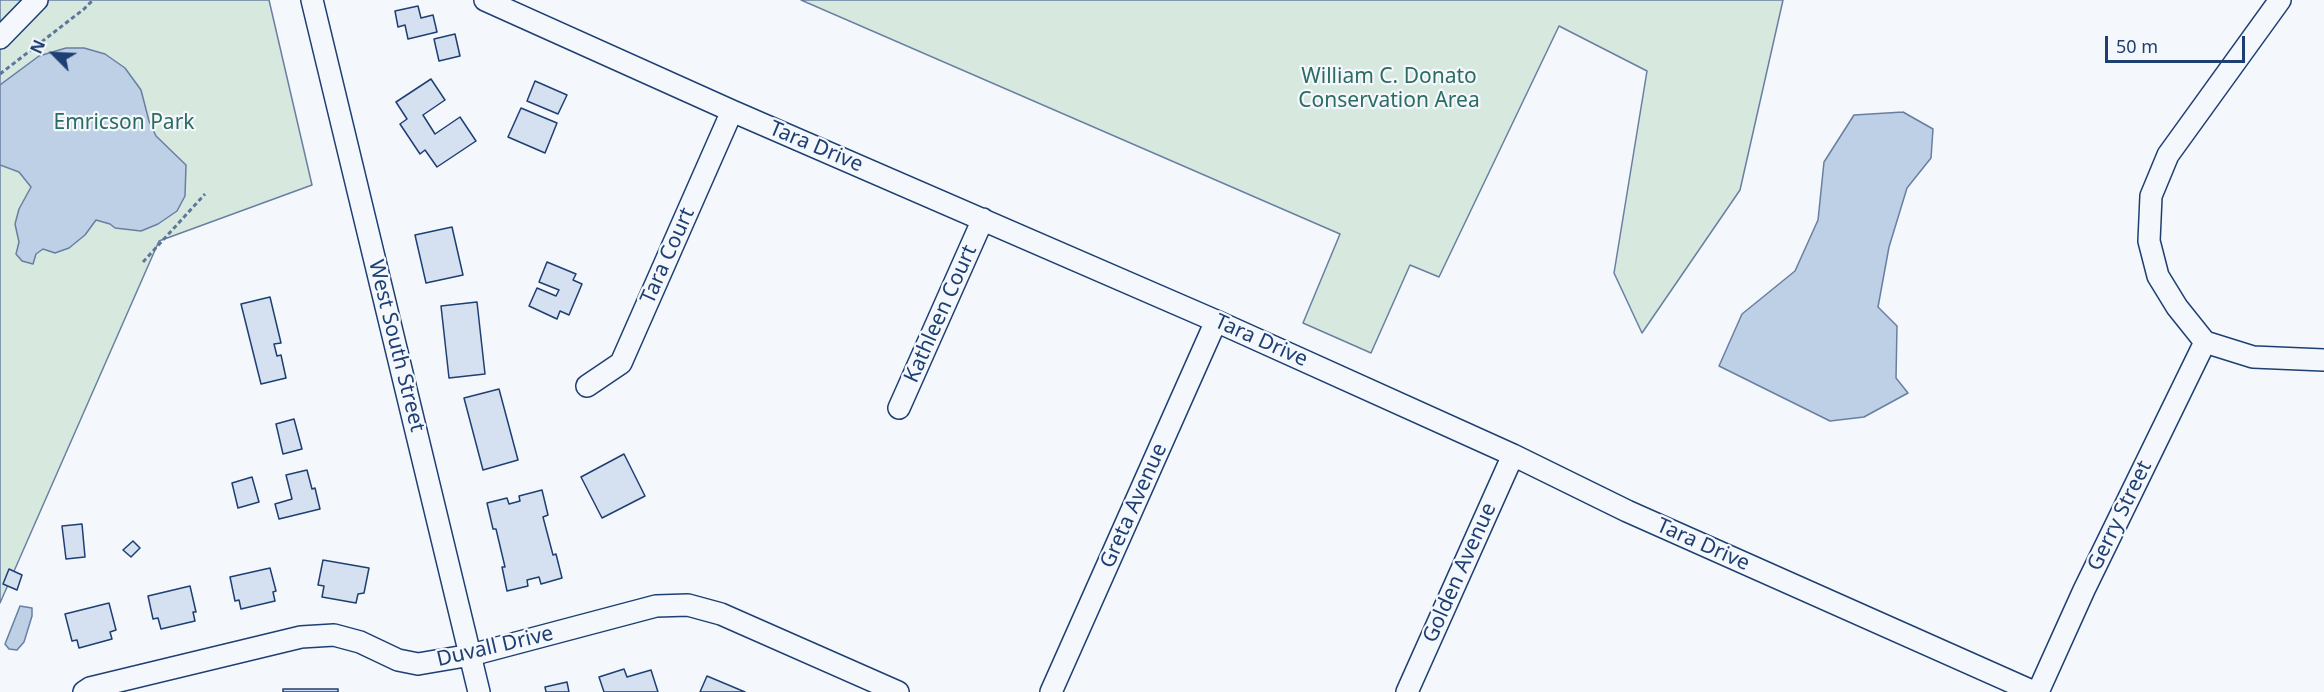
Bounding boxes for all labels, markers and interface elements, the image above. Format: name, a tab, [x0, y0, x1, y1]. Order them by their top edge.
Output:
north arrow	[24, 24, 84, 84]
scale bar	[2108, 24, 2248, 62]
text: 50 m	[2116, 34, 2158, 58]
text: N	[25, 36, 50, 57]
park label: William C. Donato Conservation Area	[1298, 64, 1480, 114]
park label: Emricson Park	[53, 110, 195, 136]
street label: Tara Drive	[765, 116, 867, 178]
street label: Tara Court	[636, 204, 700, 308]
street label: Kathleen Court	[899, 241, 983, 387]
street label: West South Street	[362, 258, 430, 434]
street label: Tara Drive	[1211, 309, 1311, 373]
street label: Greta Avenue	[1095, 440, 1173, 572]
street label: Gerry Street	[2083, 457, 2157, 575]
street label: Golden Avenue	[1418, 499, 1502, 647]
street label: Tara Drive	[1653, 513, 1753, 577]
street label: Duvall Drive	[434, 621, 556, 673]

